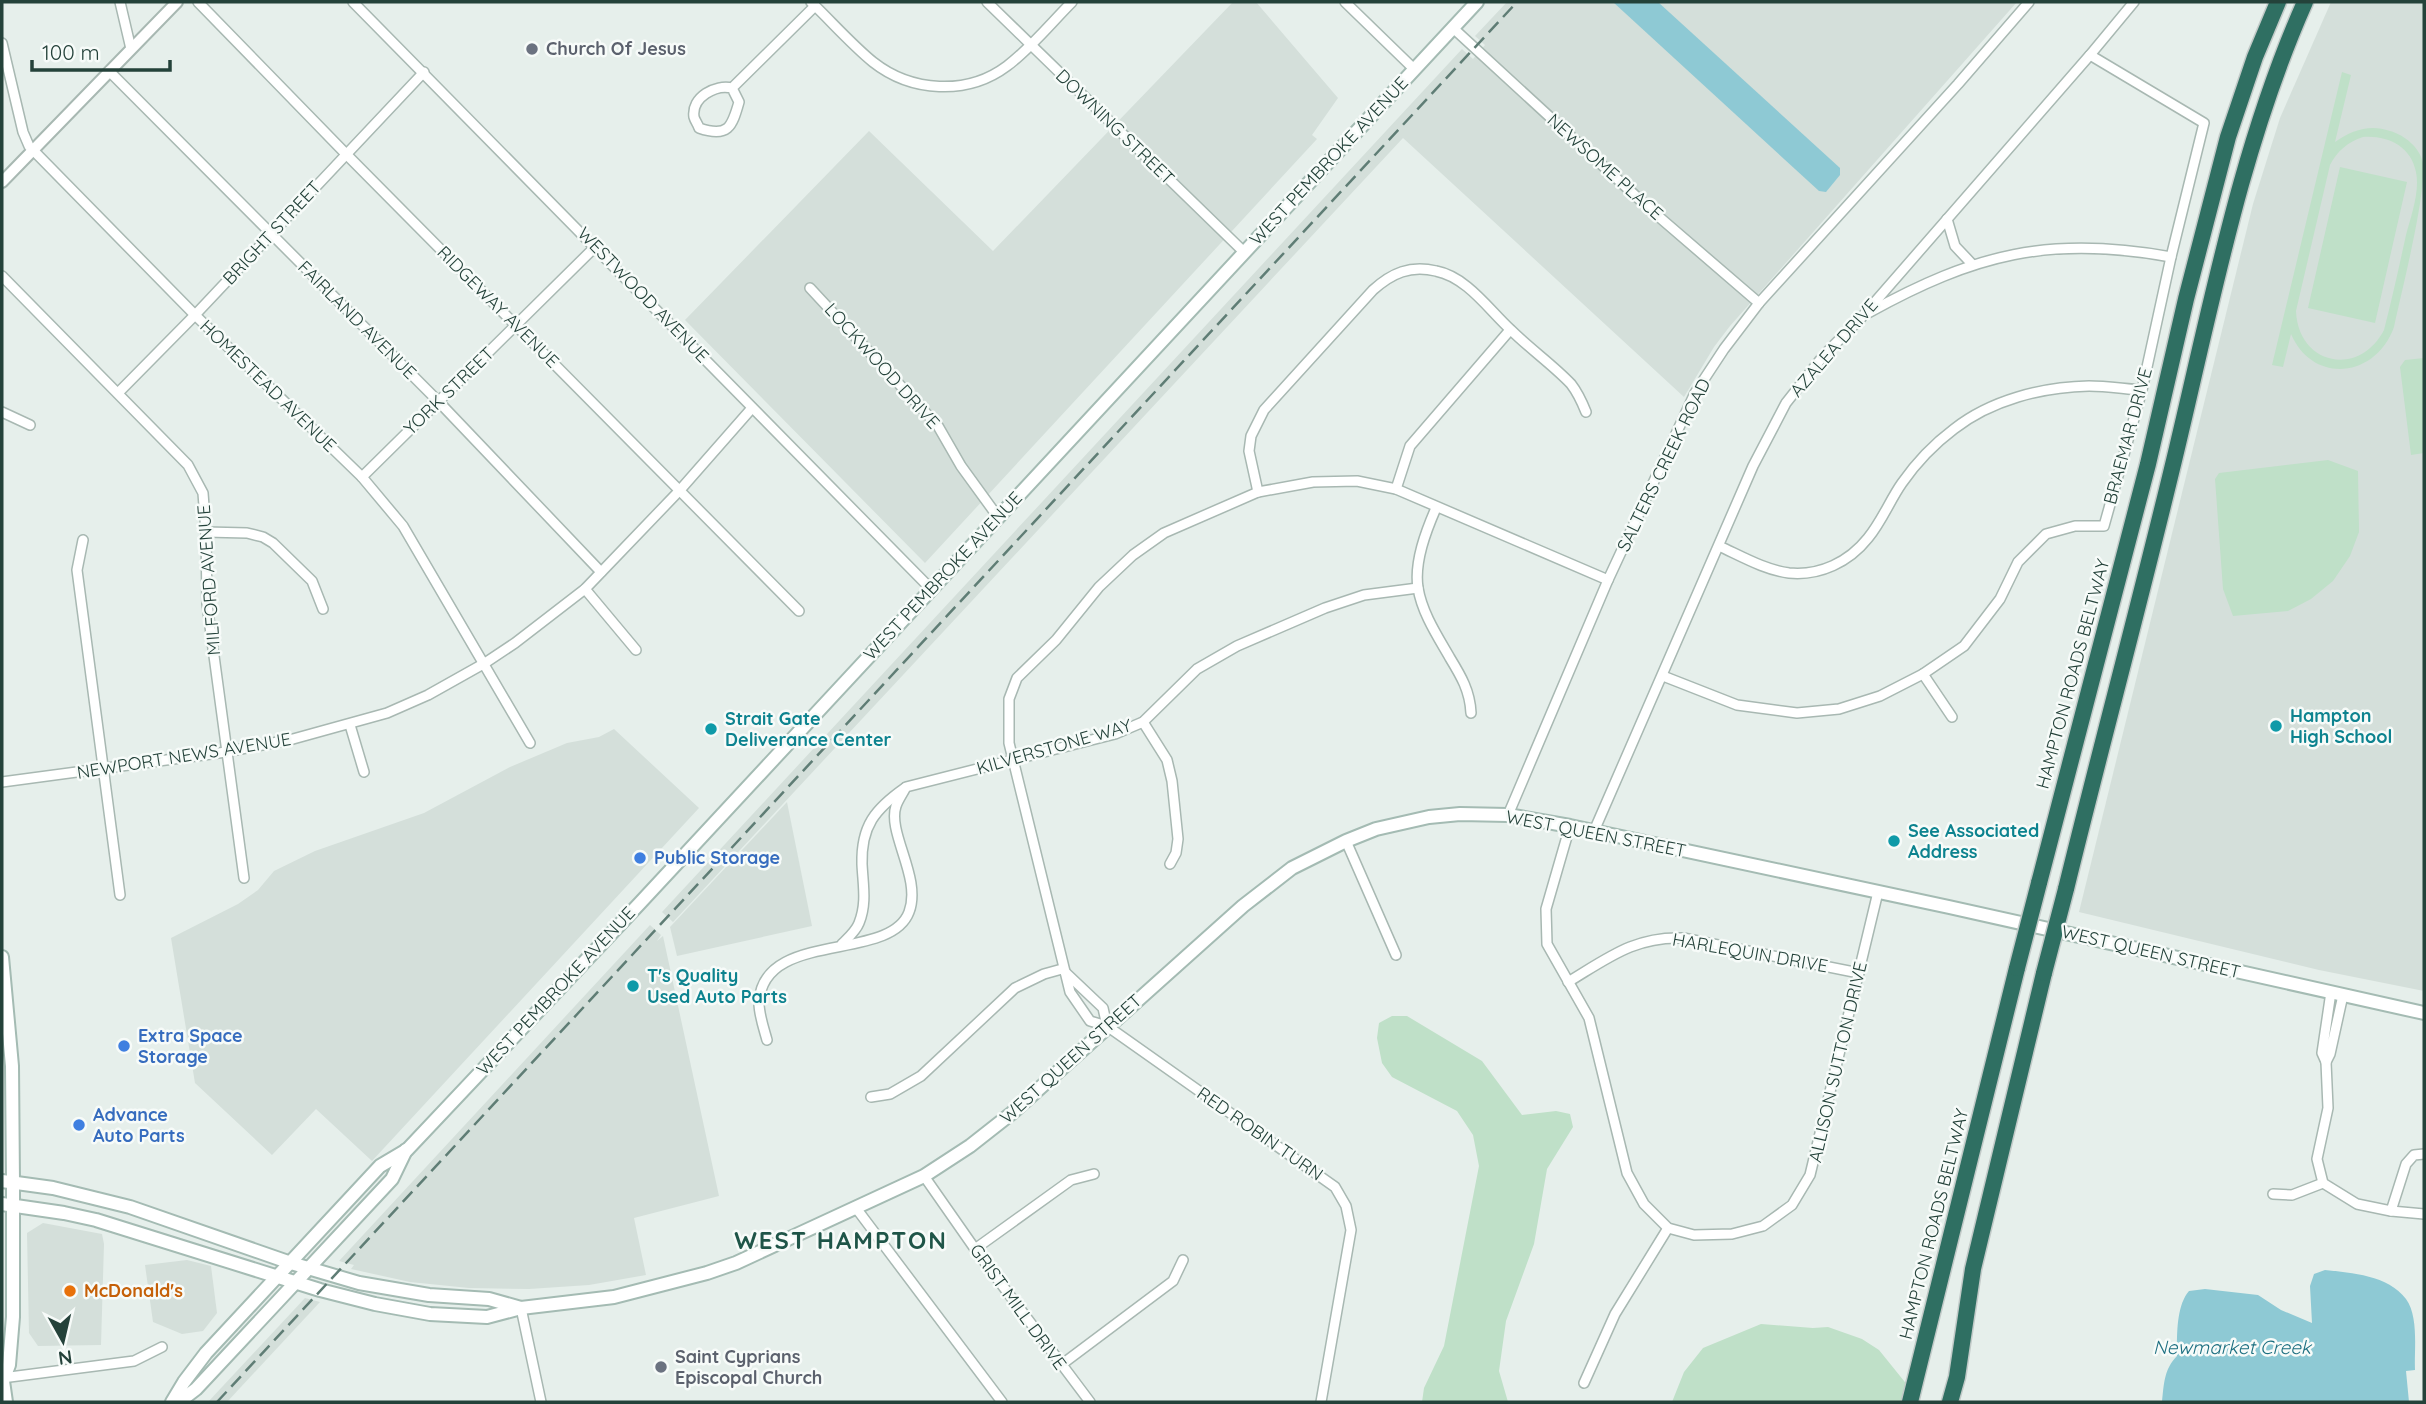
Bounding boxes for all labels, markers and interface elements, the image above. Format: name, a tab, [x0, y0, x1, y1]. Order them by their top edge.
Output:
scale bar	[32, 28, 170, 72]
place label: Church Of Jesus	[546, 37, 686, 60]
text: 100 m	[42, 39, 100, 65]
marker: Church Of Jesus	[524, 41, 540, 57]
street label: DOWNING STREET	[1051, 64, 1180, 189]
street label: WEST PEMBROKE AVENUE	[1244, 71, 1413, 250]
street label: NEWSOME PLACE	[1543, 108, 1668, 225]
street label: BRIGHT STREET	[218, 176, 326, 289]
street label: WESTWOOD AVENUE	[573, 222, 714, 367]
street label: RIDGEWAY AVENUE	[432, 241, 564, 373]
street label: FAIRLAND AVENUE	[293, 256, 421, 384]
street label: AZALEA DRIVE	[1785, 294, 1883, 402]
street label: LOCKWOOD DRIVE	[820, 298, 945, 433]
street label: HOMESTEAD AVENUE	[195, 315, 341, 457]
street label: YORK STREET	[399, 342, 499, 440]
street label: BRAEMAR DRIVE	[2098, 365, 2157, 507]
street label: SALTERS CREEK ROAD	[1612, 374, 1716, 555]
street label: WEST PEMBROKE AVENUE	[858, 486, 1027, 665]
street label: MILFORD AVENUE	[192, 504, 225, 656]
street label: HAMPTON ROADS BELTWAY	[2031, 556, 2114, 791]
place label: Hampton High School	[2290, 704, 2392, 748]
place label: Strait Gate Deliverance Center	[725, 707, 892, 751]
street label: KILVERSTONE WAY	[974, 713, 1134, 780]
marker: Hampton High School	[2268, 718, 2284, 734]
marker: Strait Gate Deliverance Center	[703, 721, 719, 737]
street label: NEWPORT NEWS AVENUE	[75, 727, 293, 784]
street label: WEST QUEEN STREET	[1504, 805, 1688, 862]
place label: See Associated Address	[1908, 819, 2039, 863]
marker: See Associated Address	[1886, 833, 1902, 849]
place label: Public Storage	[654, 846, 780, 869]
marker: Public Storage	[632, 850, 648, 866]
street label: WEST PEMBROKE AVENUE	[471, 901, 640, 1080]
street label: WEST QUEEN STREET	[2059, 920, 2243, 983]
street label: HARLEQUIN DRIVE	[1671, 928, 1830, 978]
street label: ALLISON SUTTON DRIVE	[1803, 959, 1872, 1165]
place label: T's Quality Used Auto Parts	[647, 964, 787, 1008]
marker: T's Quality Used Auto Parts	[625, 978, 641, 994]
street label: WEST QUEEN STREET	[995, 989, 1146, 1128]
place label: Extra Space Storage	[138, 1024, 243, 1068]
marker: Extra Space Storage	[116, 1038, 132, 1054]
street label: RED ROBIN TURN	[1193, 1081, 1328, 1186]
place label: Advance Auto Parts	[93, 1103, 185, 1147]
street label: HAMPTON ROADS BELTWAY	[1894, 1106, 1973, 1342]
marker: Advance Auto Parts	[71, 1117, 87, 1133]
district label: WEST HAMPTON	[734, 1225, 948, 1255]
street label: GRIST MILL DRIVE	[965, 1239, 1072, 1374]
place label: McDonald's	[84, 1279, 183, 1302]
marker: McDonald's	[62, 1283, 78, 1299]
north arrow	[28, 1306, 98, 1376]
water label: Newmarket Creek	[2153, 1335, 2313, 1359]
text: N	[57, 1345, 74, 1371]
place label: Saint Cyprians Episcopal Church	[675, 1345, 822, 1389]
marker: Saint Cyprians Episcopal Church	[653, 1359, 669, 1375]

